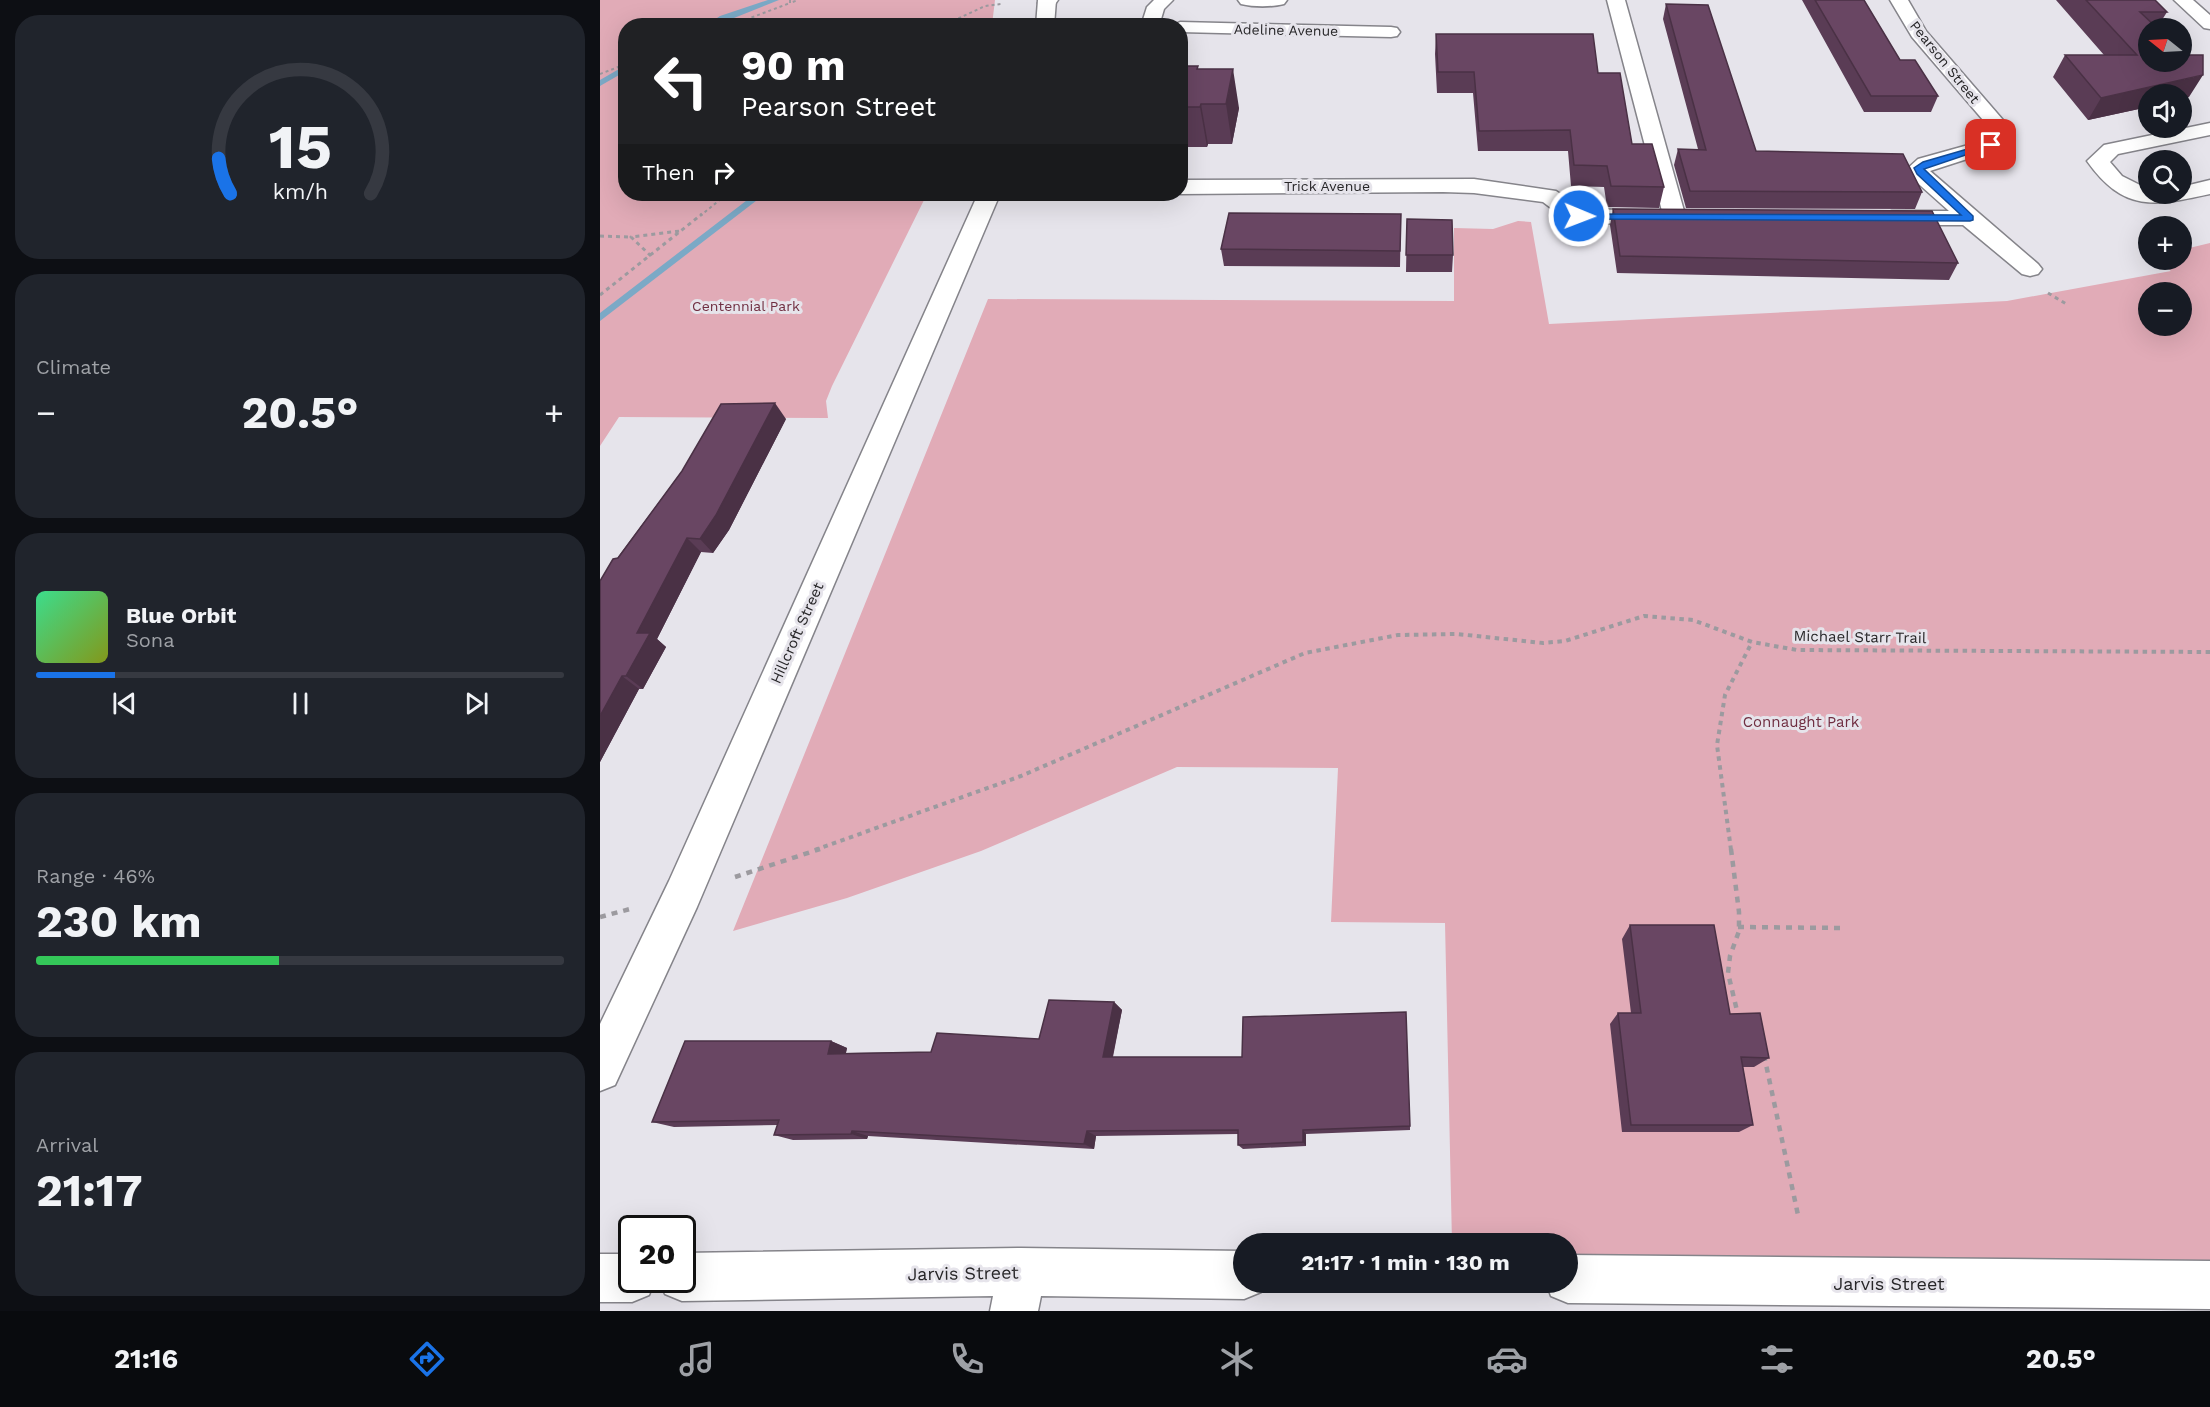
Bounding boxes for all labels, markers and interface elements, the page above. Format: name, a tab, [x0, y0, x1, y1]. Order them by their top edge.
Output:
street label: Pearson Street	[1907, 18, 1983, 106]
north arrow	[2138, 18, 2192, 72]
map controls	[2138, 18, 2192, 336]
street label: Adeline Avenue	[1234, 21, 1338, 39]
text: 90 m	[741, 41, 845, 90]
icon: left	[642, 42, 720, 120]
button: sound	[2138, 84, 2192, 138]
text: Pearson Street	[741, 91, 936, 123]
text: 15	[268, 110, 332, 183]
pin	[1965, 119, 2016, 170]
icon: arrive	[1974, 128, 2007, 161]
button: search	[2138, 150, 2192, 204]
icon: right	[707, 156, 740, 189]
text: Then	[642, 160, 695, 185]
street label: Trick Avenue	[1284, 178, 1370, 194]
text: km/h	[272, 179, 328, 204]
position arrow	[1547, 184, 1611, 248]
button: +	[2138, 216, 2192, 270]
button: −	[2138, 282, 2192, 336]
park label: Centennial Park	[692, 298, 800, 314]
text: Climate	[36, 355, 111, 379]
text: 20.5°	[242, 386, 358, 439]
text: −	[36, 393, 56, 432]
text: +	[544, 393, 564, 432]
street label: Hillcroft Street	[767, 579, 828, 686]
text: Blue Orbit	[126, 603, 236, 628]
street label: Michael Starr Trail	[1793, 627, 1927, 647]
text: Sona	[126, 628, 175, 652]
icon: previous	[108, 687, 141, 720]
icon: pause	[284, 687, 317, 720]
icon: next	[460, 687, 493, 720]
park label: Connaught Park	[1743, 713, 1860, 731]
text: Range · 46%	[36, 864, 155, 888]
text: 230 km	[36, 895, 202, 948]
text: Arrival	[36, 1133, 98, 1157]
text: 21:17	[36, 1164, 143, 1217]
speed limit sign: 20	[618, 1215, 696, 1293]
text: 21:17 · 1 min · 130 m	[1301, 1250, 1510, 1275]
street label: Jarvis Street	[907, 1262, 1019, 1284]
street label: Jarvis Street	[1833, 1273, 1945, 1294]
icon: directions	[406, 1338, 448, 1380]
icon: music	[676, 1338, 718, 1380]
icon: phone	[946, 1338, 988, 1380]
icon: climate	[1216, 1338, 1258, 1380]
icon: car	[1486, 1338, 1528, 1380]
icon: filters	[1756, 1338, 1798, 1380]
text: 21:16	[114, 1343, 178, 1375]
text: 20.5°	[2026, 1343, 2096, 1375]

